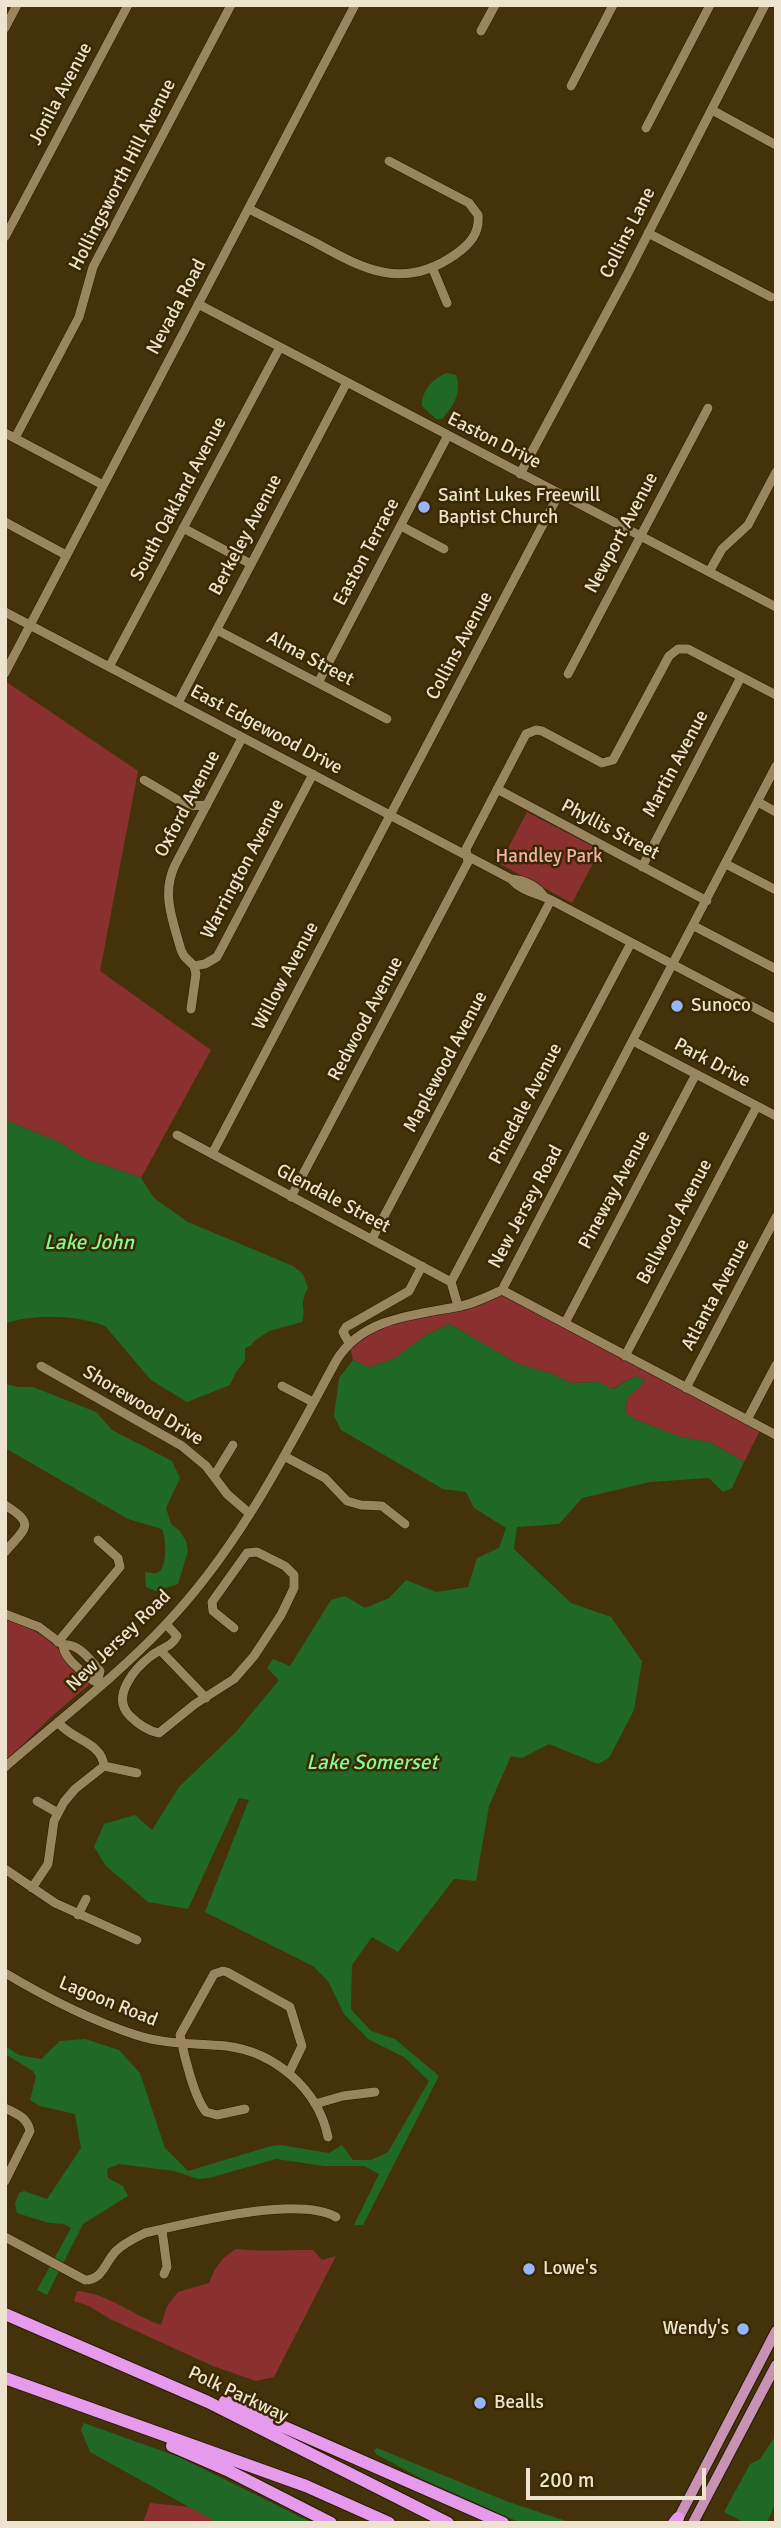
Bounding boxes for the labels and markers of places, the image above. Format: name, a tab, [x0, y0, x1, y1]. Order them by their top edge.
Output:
place label: Saint Lukes Freewill Baptist Church	[438, 485, 601, 529]
marker: Saint Lukes Freewill Baptist Church	[416, 499, 432, 515]
place label: Sunoco	[691, 995, 751, 1017]
marker: Sunoco	[669, 998, 685, 1014]
place label: Lowe's	[543, 2258, 597, 2280]
marker: Lowe's	[521, 2261, 537, 2277]
place label: Wendy's	[663, 2318, 729, 2340]
marker: Wendy's	[735, 2321, 751, 2337]
place label: Bealls	[494, 2392, 544, 2414]
marker: Bealls	[472, 2395, 488, 2411]

